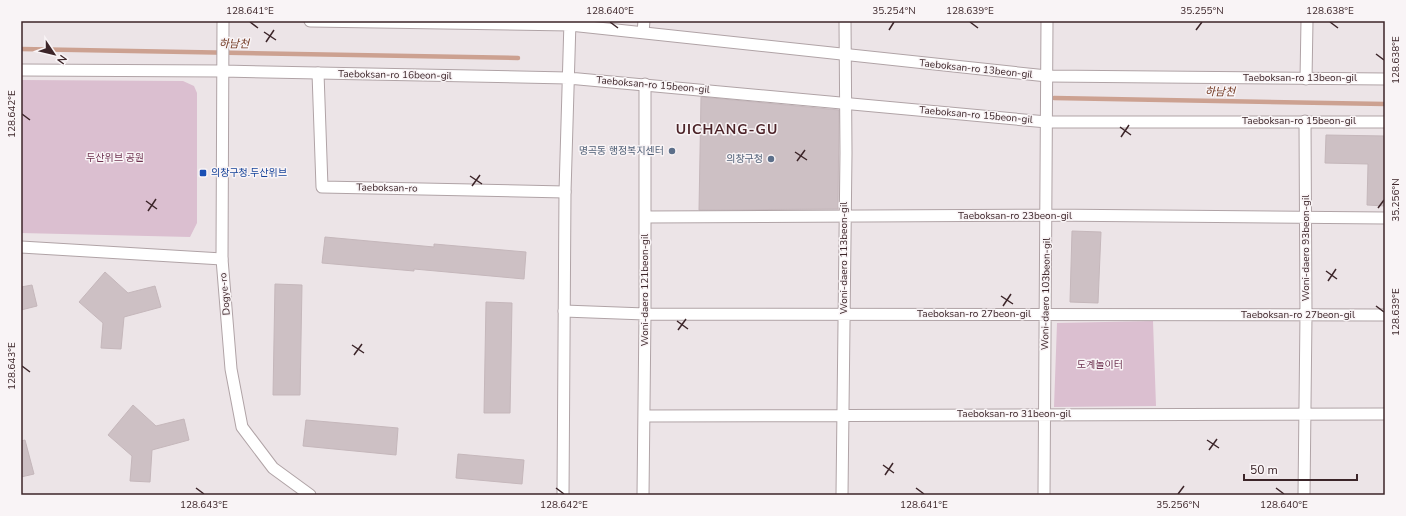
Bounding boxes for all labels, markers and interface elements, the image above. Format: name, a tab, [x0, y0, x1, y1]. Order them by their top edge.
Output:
text: 128.641°E	[226, 4, 274, 18]
text: 128.640°E	[586, 4, 634, 18]
text: 35.254°N	[872, 4, 916, 18]
text: 128.639°E	[946, 4, 994, 18]
text: 35.255°N	[1180, 4, 1224, 18]
text: 128.638°E	[1306, 4, 1354, 18]
north arrow	[34, 34, 74, 74]
water label: 하남천	[219, 36, 251, 52]
text: 128.638°E	[1389, 36, 1403, 84]
text: N	[53, 52, 70, 67]
street label: Taeboksan-ro 13beon-gil	[919, 56, 1033, 82]
street label: Taeboksan-ro 16beon-gil	[338, 67, 452, 83]
street label: Taeboksan-ro 13beon-gil	[1243, 71, 1357, 85]
street label: Taeboksan-ro 15beon-gil	[596, 73, 710, 97]
water label: 하남천	[1205, 84, 1237, 100]
text: 128.642°E	[5, 90, 19, 138]
street label: Taeboksan-ro 15beon-gil	[919, 103, 1033, 127]
street label: Taeboksan-ro 15beon-gil	[1242, 114, 1356, 128]
district label: UICHANG-GU	[676, 120, 778, 139]
place label: 명곡동 행정복지센터	[579, 144, 664, 158]
marker: 명곡동 행정복지센터	[667, 146, 677, 156]
park label: 두산위브 공원	[86, 151, 144, 165]
place label: 의창구청	[726, 152, 763, 166]
marker: 의창구청	[766, 154, 776, 164]
place label: 의창구청.두산위브	[211, 166, 287, 180]
marker: 의창구청.두산위브	[198, 168, 208, 178]
text: 35.256°N	[1389, 178, 1403, 222]
street label: Taeboksan-ro	[356, 180, 418, 196]
street label: Woni-daero 93beon-gil	[1299, 195, 1313, 301]
street label: Woni-daero 113beon-gil	[837, 202, 851, 314]
street label: Taeboksan-ro 23beon-gil	[958, 209, 1072, 223]
street label: Woni-daero 121beon-gil	[638, 234, 652, 346]
street label: Woni-daero 103beon-gil	[1038, 238, 1054, 350]
street label: Dogye-ro	[216, 272, 234, 316]
text: 128.639°E	[1389, 288, 1403, 336]
street label: Taeboksan-ro 27beon-gil	[917, 307, 1031, 321]
street label: Taeboksan-ro 27beon-gil	[1241, 308, 1355, 322]
text: 128.643°E	[5, 342, 19, 390]
park label: 도계놀이터	[1077, 358, 1123, 372]
street label: Taeboksan-ro 31beon-gil	[957, 407, 1071, 421]
scale bar	[1244, 456, 1357, 482]
text: 50 m	[1250, 462, 1278, 478]
text: 128.643°E	[180, 498, 228, 512]
text: 128.642°E	[540, 498, 588, 512]
text: 128.641°E	[900, 498, 948, 512]
text: 35.256°N	[1156, 498, 1200, 512]
text: 128.640°E	[1260, 498, 1308, 512]

